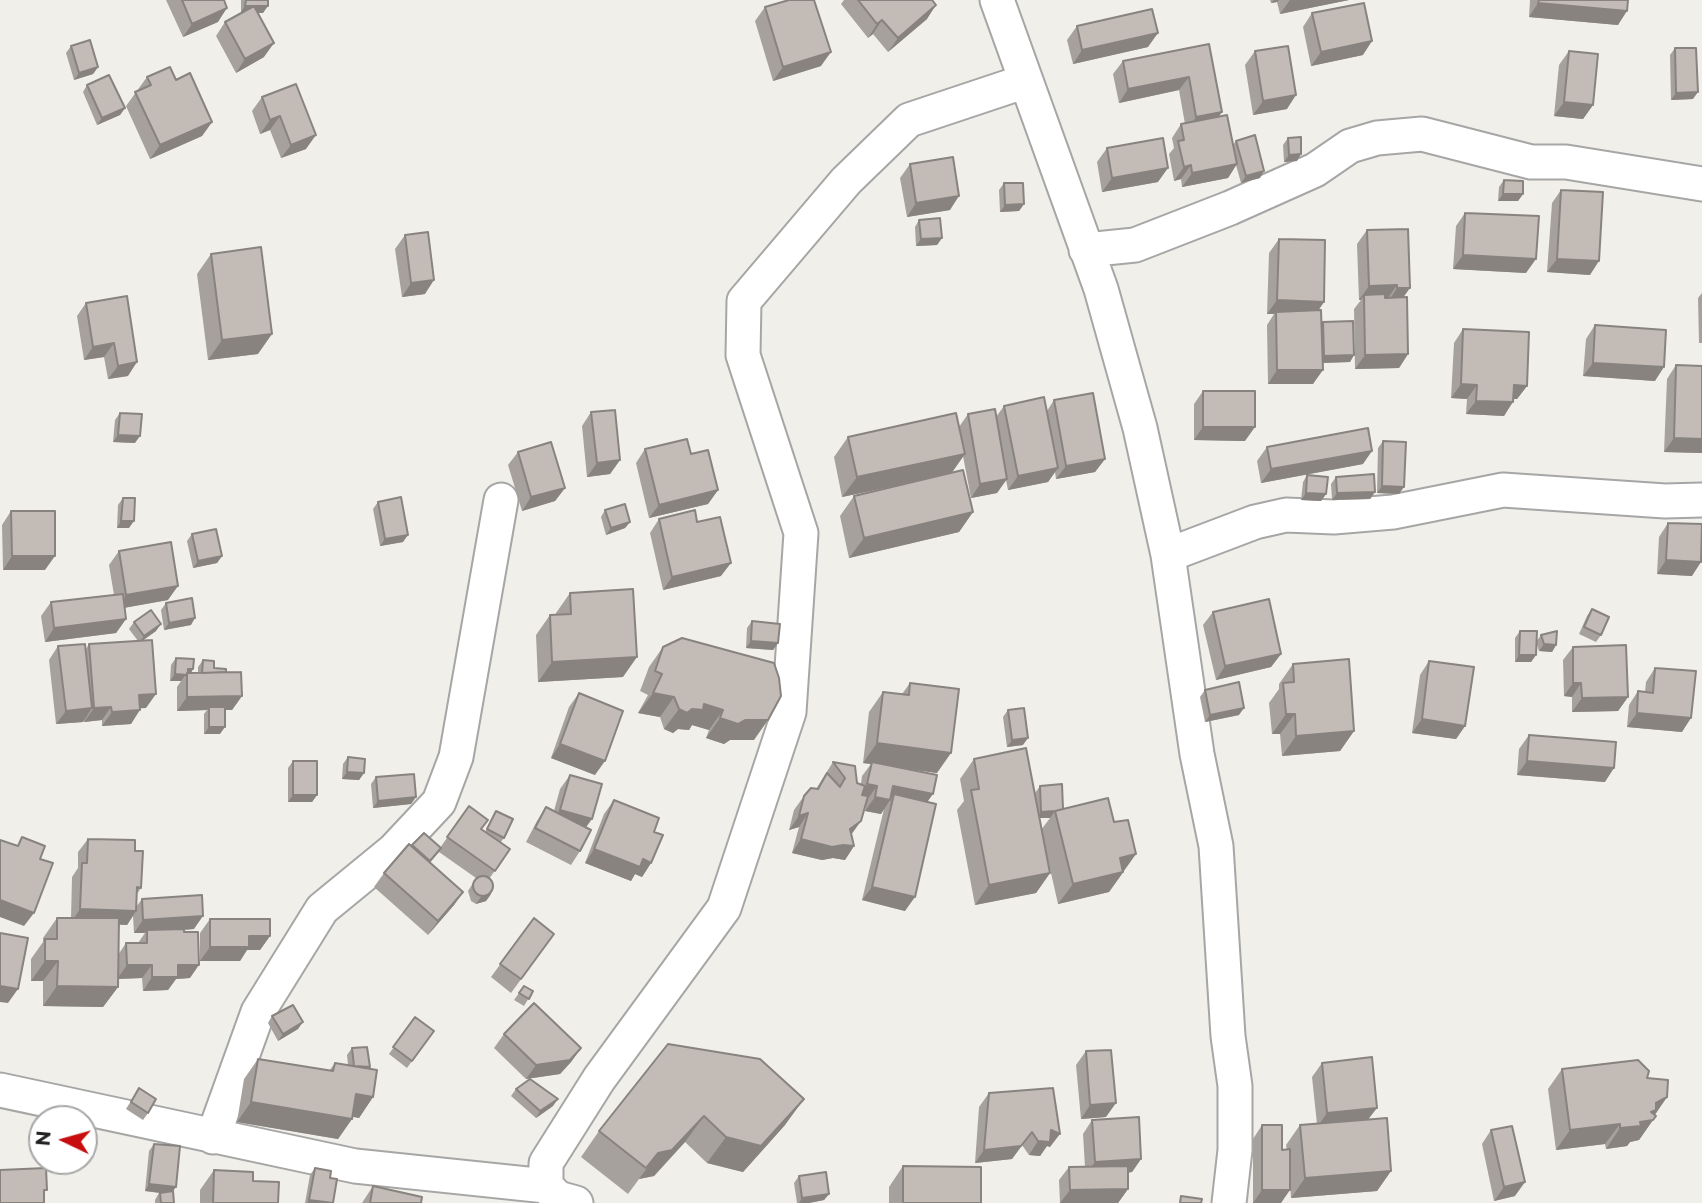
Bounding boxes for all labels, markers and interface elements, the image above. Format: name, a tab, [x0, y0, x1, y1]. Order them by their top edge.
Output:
north arrow	[28, 1105, 98, 1175]
text: N	[31, 1130, 56, 1147]

